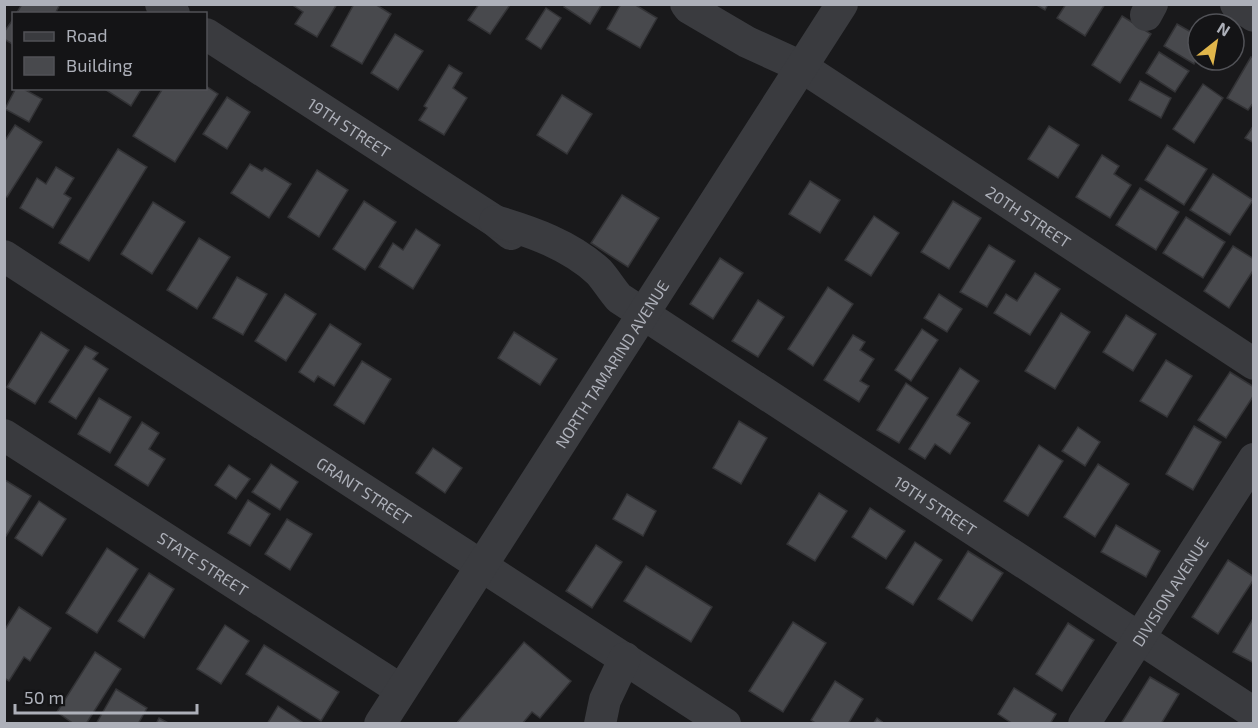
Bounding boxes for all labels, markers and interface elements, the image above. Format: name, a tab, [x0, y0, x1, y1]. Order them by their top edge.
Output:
legend	[12, 12, 207, 90]
north arrow	[1186, 12, 1246, 72]
text: N	[1214, 18, 1234, 40]
text: Road	[66, 24, 107, 46]
text: Building	[66, 54, 133, 76]
street label: 19TH STREET	[305, 93, 394, 161]
street label: 20TH STREET	[983, 181, 1075, 251]
street label: NORTH TAMARIND AVENUE	[550, 276, 672, 451]
street label: GRANT STREET	[314, 452, 416, 528]
street label: 19TH STREET	[891, 471, 980, 539]
street label: STATE STREET	[155, 527, 252, 599]
street label: DIVISION AVENUE	[1127, 533, 1211, 649]
scale bar	[15, 677, 196, 715]
text: 50 m	[24, 686, 64, 708]

